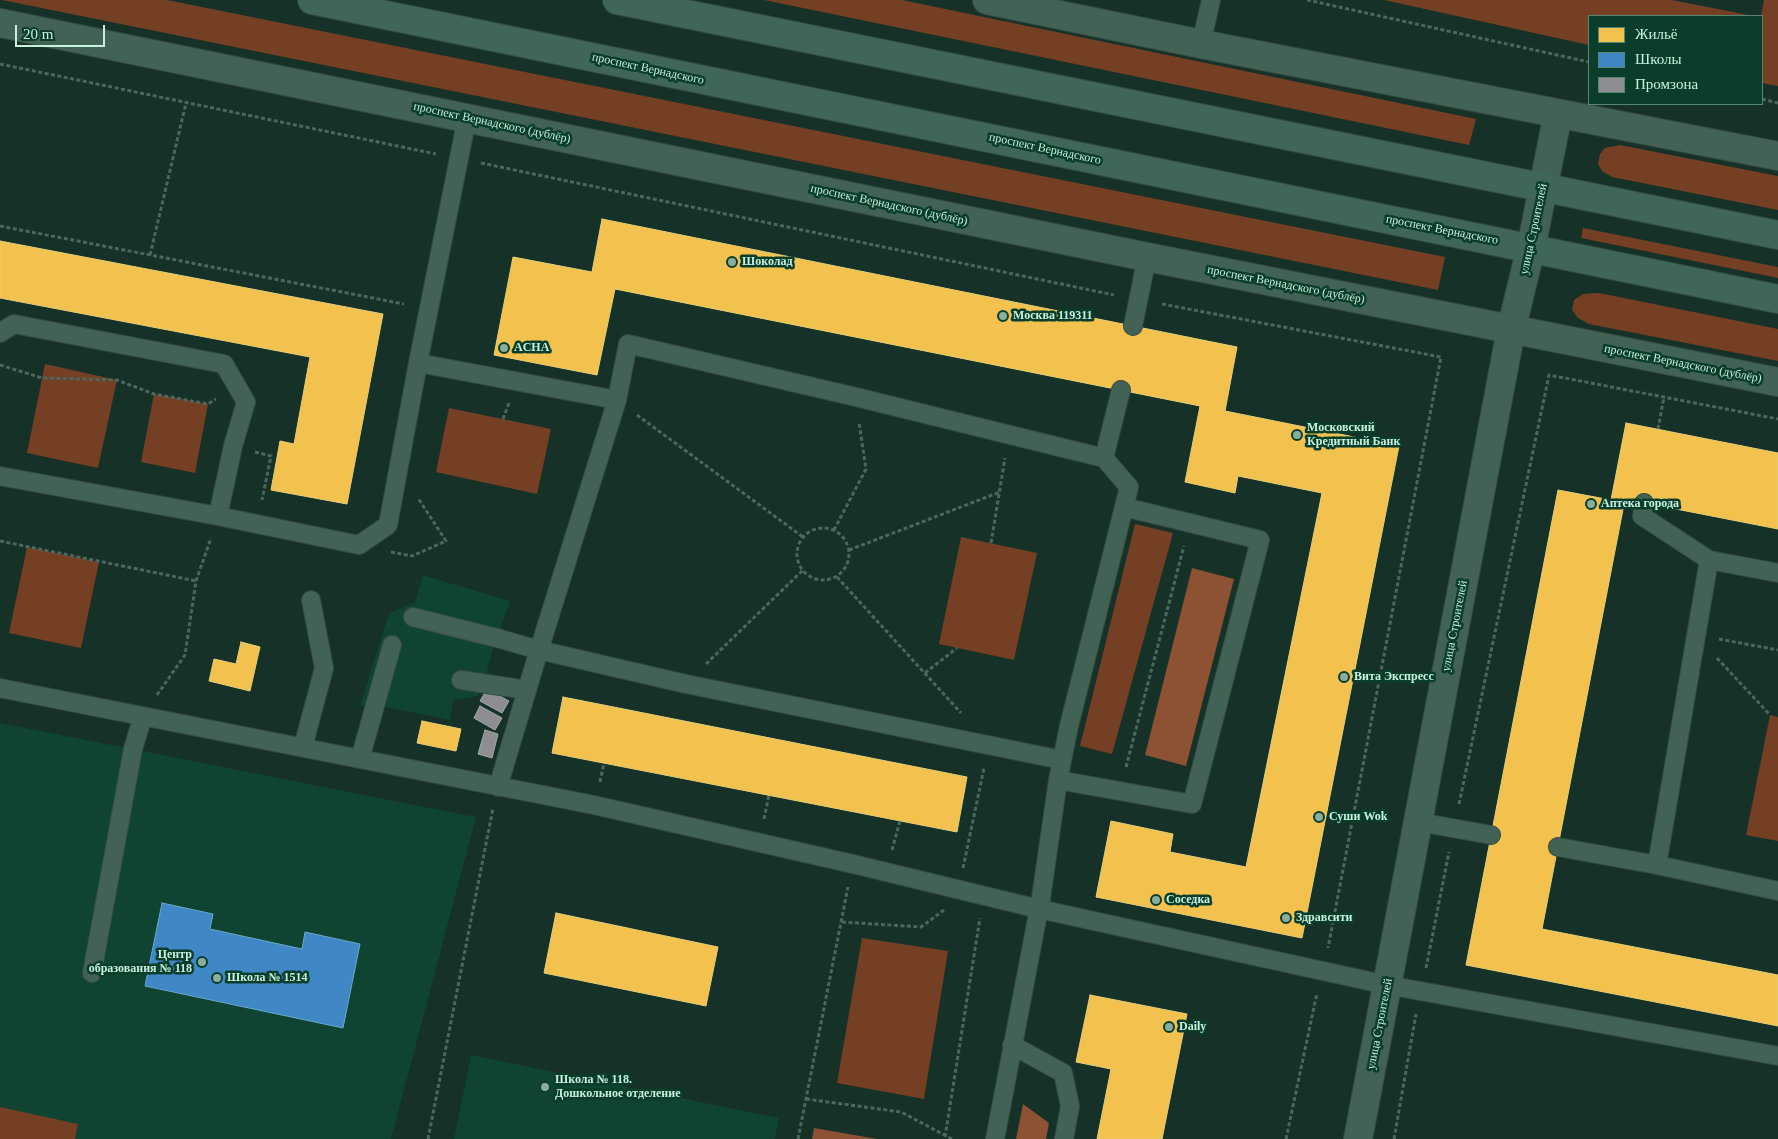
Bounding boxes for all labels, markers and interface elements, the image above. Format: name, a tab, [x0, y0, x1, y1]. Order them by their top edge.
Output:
scale bar	[18, 15, 108, 47]
legend	[1588, 15, 1763, 105]
text: 20 m	[23, 26, 53, 42]
text: Жильё	[1635, 26, 1677, 42]
street label: проспект Вернадского	[591, 50, 705, 88]
text: Школы	[1635, 51, 1682, 67]
text: Промзона	[1635, 76, 1698, 92]
street label: проспект Вернадского (дублёр)	[412, 99, 572, 147]
street label: проспект Вернадского	[988, 130, 1102, 168]
street label: проспект Вернадского (дублёр)	[809, 181, 969, 229]
street label: улица Строителей	[1517, 182, 1551, 276]
street label: проспект Вернадского	[1385, 212, 1499, 248]
place label: Шоколад	[742, 255, 793, 269]
marker: Шоколад	[726, 256, 738, 268]
street label: проспект Вернадского (дублёр)	[1206, 263, 1366, 307]
place label: Москва 119311	[1013, 309, 1093, 323]
marker: Москва 119311	[997, 310, 1009, 322]
place label: ACHA	[514, 341, 549, 355]
marker: ACHA	[498, 342, 510, 354]
street label: проспект Вернадского (дублёр)	[1603, 342, 1763, 386]
place label: Московский Кредитный Банк	[1307, 421, 1400, 449]
marker: Московский Кредитный Банк	[1291, 429, 1303, 441]
place label: Аптека города	[1601, 497, 1679, 511]
marker: Аптека города	[1585, 498, 1597, 510]
street label: улица Строителей	[1439, 579, 1471, 673]
place label: Вита Экспресс	[1354, 670, 1434, 684]
marker: Вита Экспресс	[1338, 671, 1350, 683]
place label: Суши Wok	[1329, 810, 1387, 824]
marker: Суши Wok	[1313, 811, 1325, 823]
place label: Соседка	[1166, 893, 1210, 907]
marker: Соседка	[1150, 894, 1162, 906]
place label: Здравсити	[1296, 911, 1352, 925]
marker: Здравсити	[1280, 912, 1292, 924]
place label: Центр образования № 118	[89, 948, 192, 976]
marker: Центр образования № 118	[196, 956, 208, 968]
place label: Школа № 1514	[227, 971, 308, 985]
marker: Школа № 1514	[211, 972, 223, 984]
street label: улица Строителей	[1364, 977, 1396, 1071]
place label: Daily	[1179, 1020, 1206, 1034]
marker: Daily	[1163, 1021, 1175, 1033]
place label: Школа № 118. Дошкольное отделение	[555, 1073, 680, 1101]
marker: Школа № 118. Дошкольное отделение	[539, 1081, 551, 1093]

